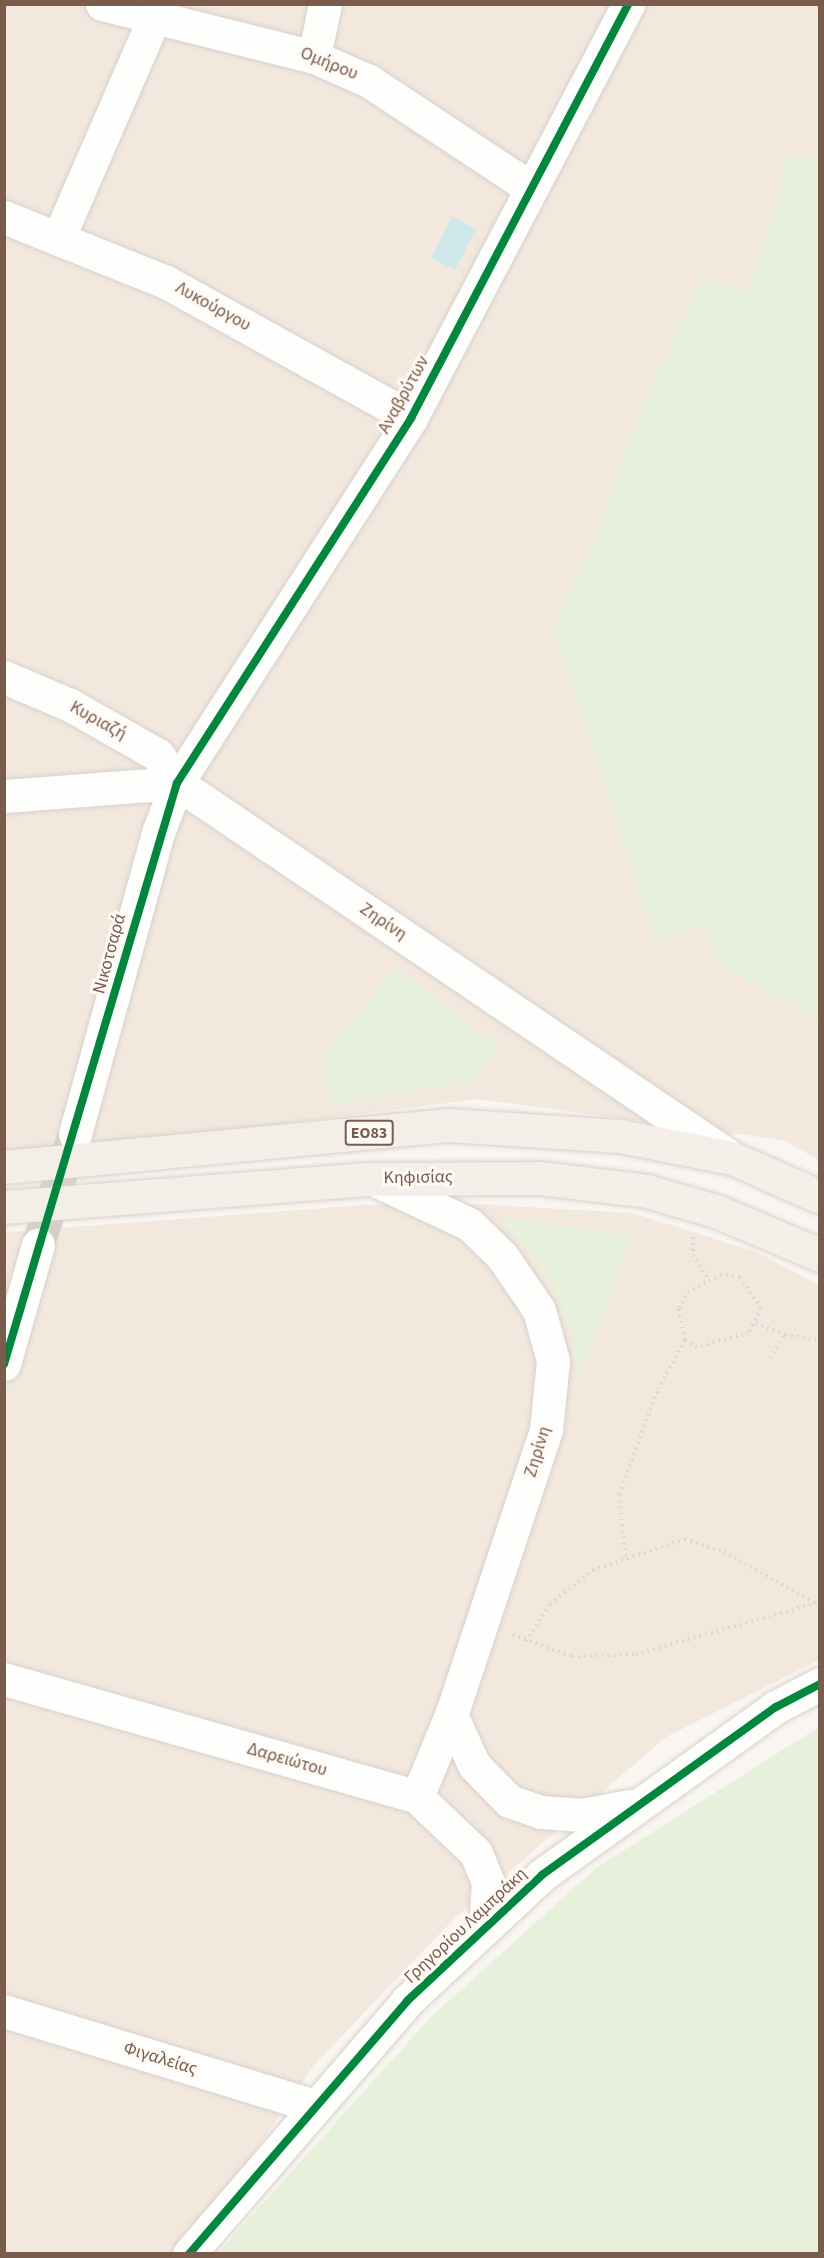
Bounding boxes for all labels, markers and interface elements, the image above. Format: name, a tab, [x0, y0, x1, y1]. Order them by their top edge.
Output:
street label: Ομήρου	[297, 43, 361, 85]
street label: Λυκούργου	[172, 277, 254, 337]
street label: Αναβρύτων	[374, 352, 434, 438]
street label: Κυριαζή	[66, 697, 130, 745]
street label: Ζηρίνη	[355, 898, 411, 946]
street label: Νικοτσαρά	[89, 912, 131, 996]
road number: ΕΟ83	[344, 1120, 394, 1146]
street label: Κηφισίας	[383, 1167, 453, 1189]
street label: Ζηρίνη	[520, 1424, 556, 1480]
street label: Δαρειώτου	[245, 1738, 329, 1782]
street label: Γρηγορίου Λαμπράκη	[400, 1864, 532, 1988]
street label: Φιγαλείας	[121, 2038, 199, 2080]

